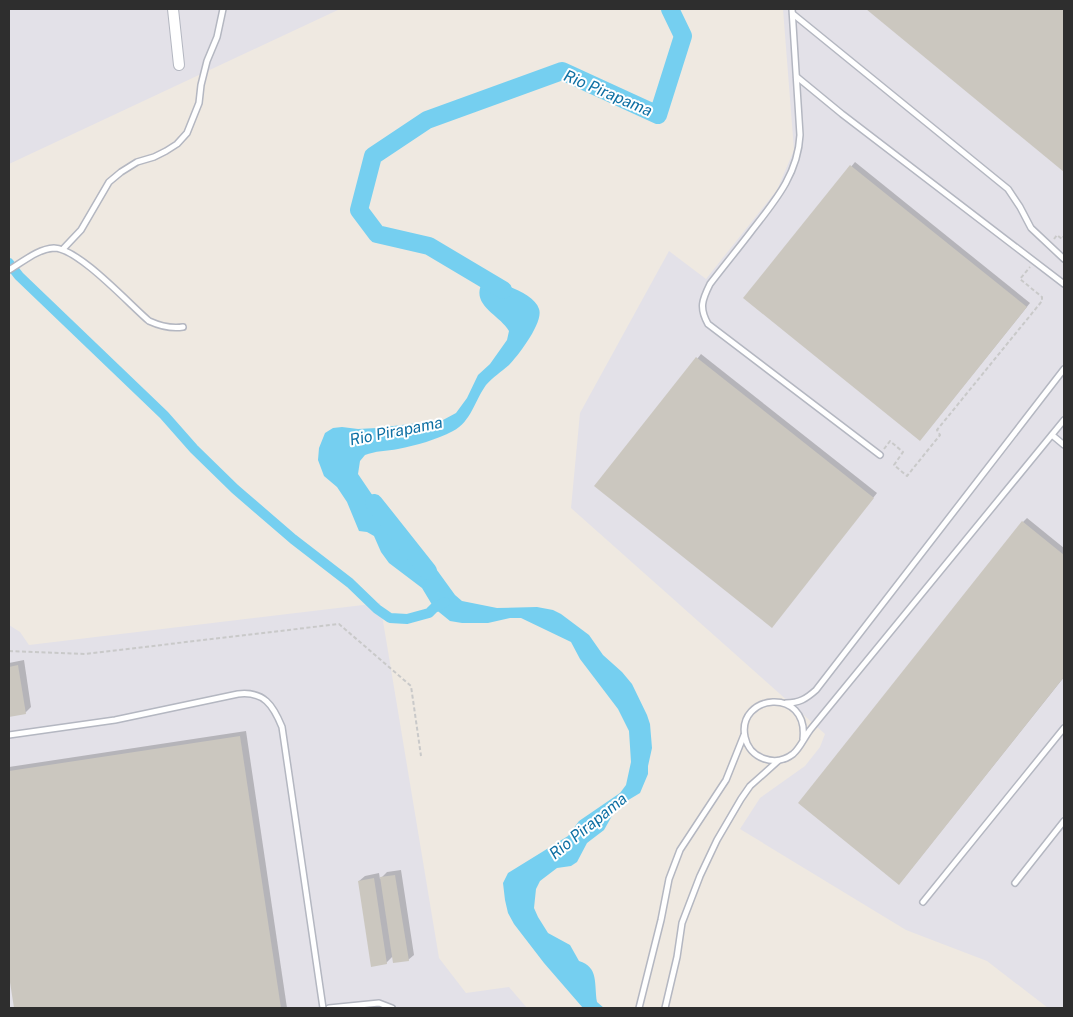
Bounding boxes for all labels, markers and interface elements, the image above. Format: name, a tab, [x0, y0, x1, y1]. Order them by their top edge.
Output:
water label: Rio Pirapama	[561, 66, 655, 120]
water label: Rio Pirapama	[348, 413, 444, 449]
water label: Rio Pirapama	[545, 789, 631, 863]

